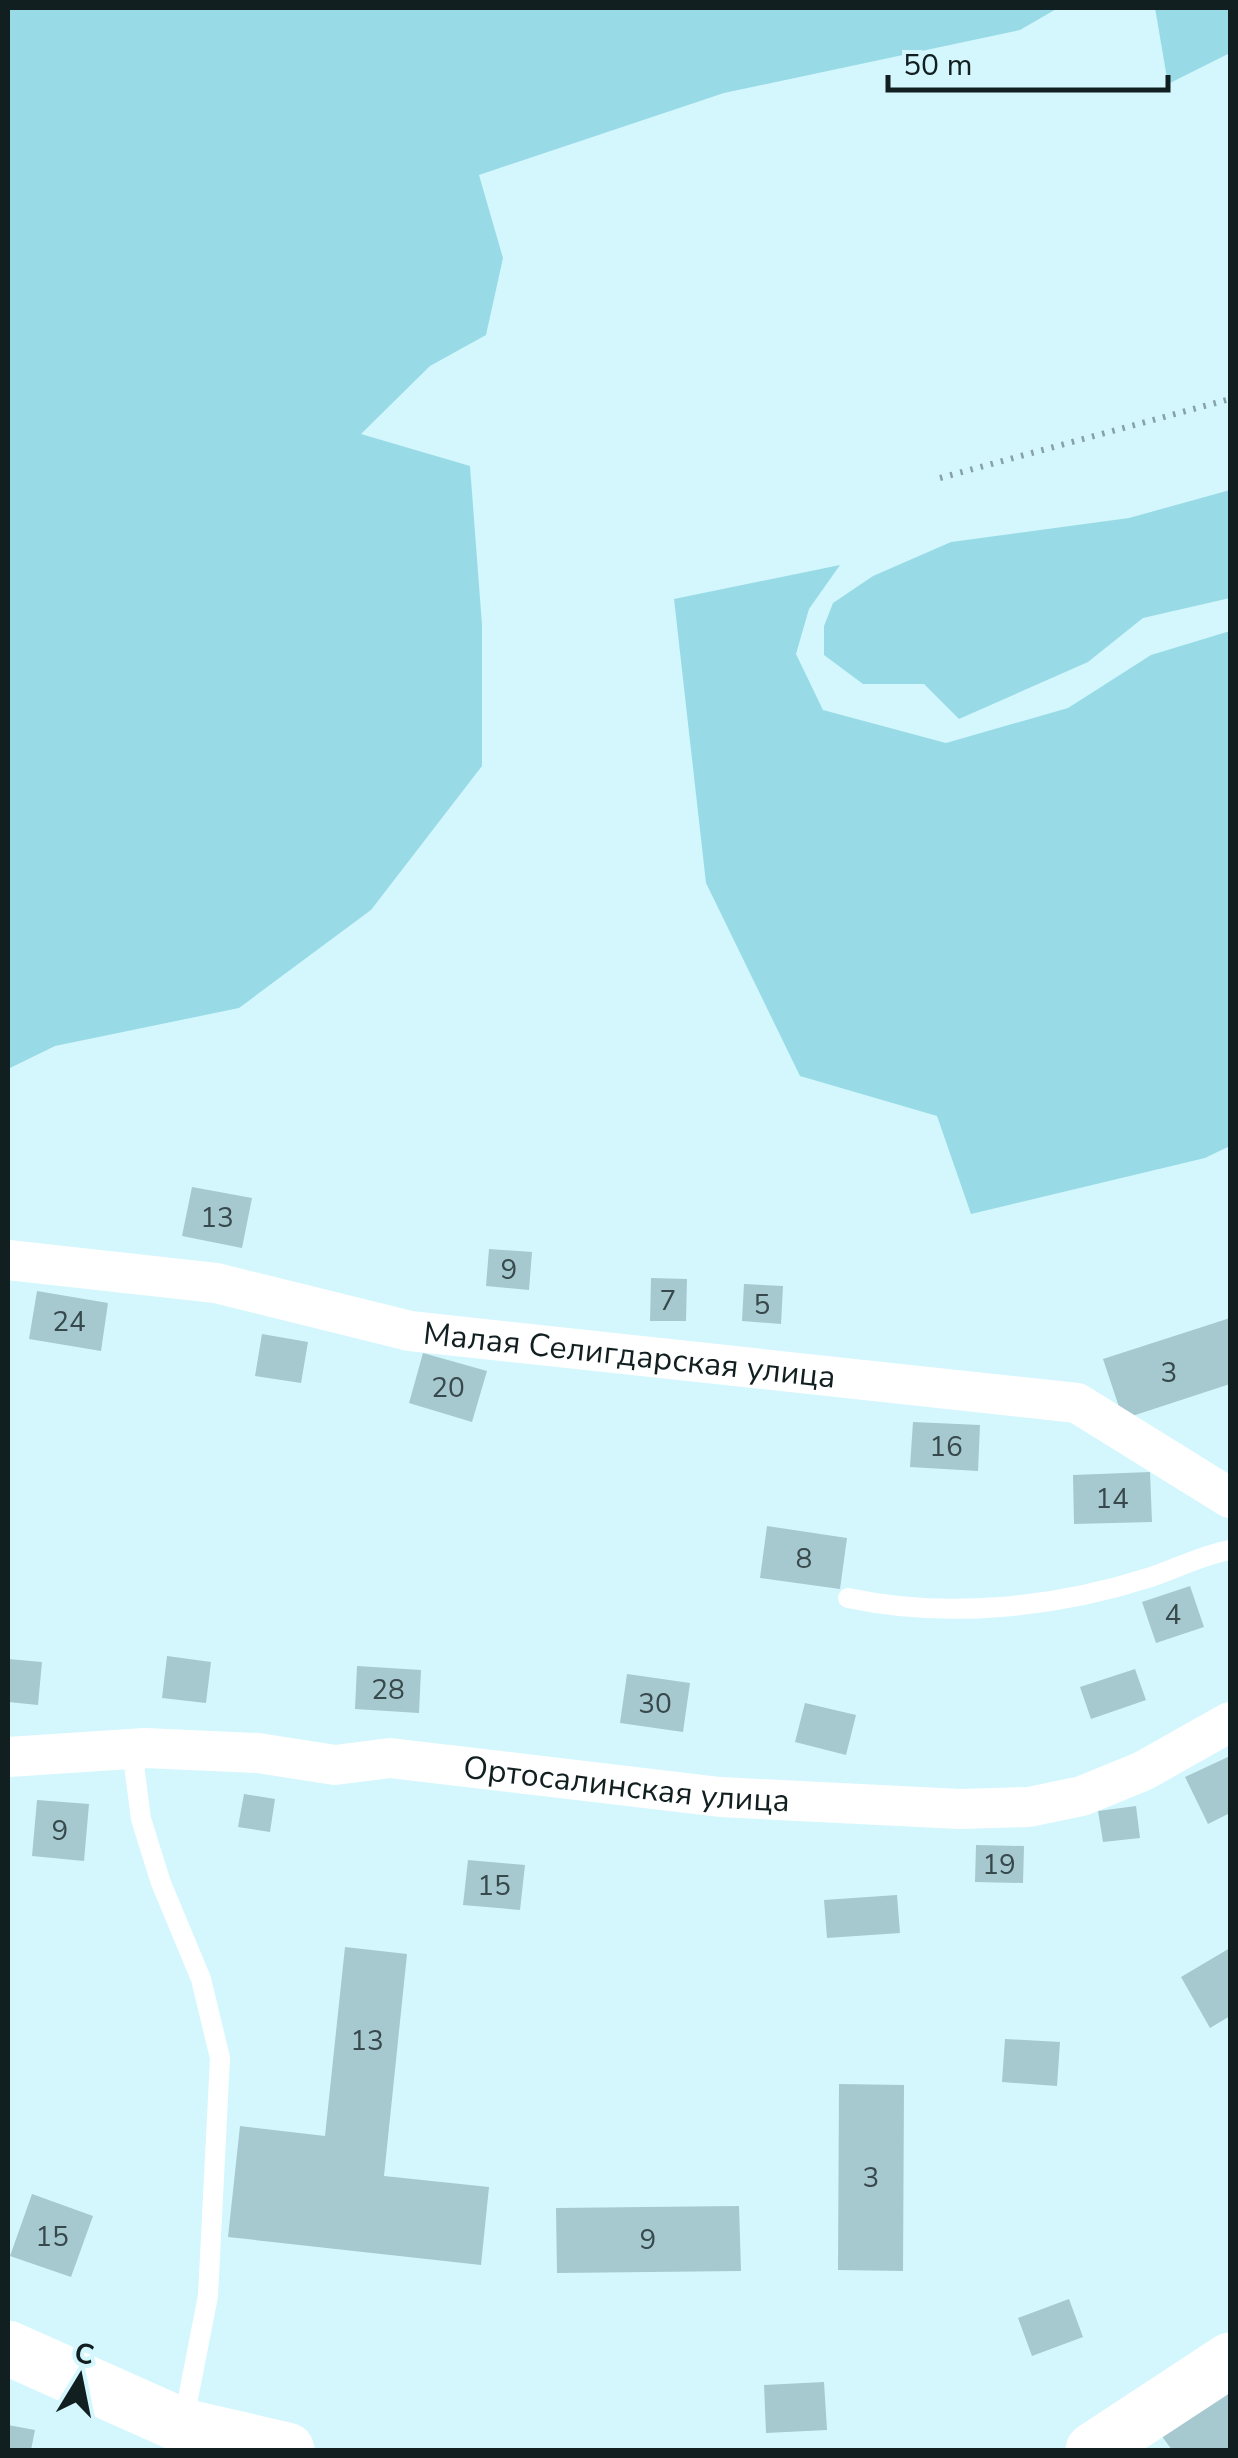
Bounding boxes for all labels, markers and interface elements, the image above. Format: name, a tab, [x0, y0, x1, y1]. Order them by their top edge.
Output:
scale bar	[888, 30, 1168, 92]
text: 50 m	[903, 45, 972, 86]
house number: 13	[200, 1199, 234, 1237]
house number: 9	[501, 1251, 517, 1289]
house number: 7	[660, 1282, 676, 1320]
house number: 5	[754, 1286, 770, 1324]
house number: 24	[52, 1303, 86, 1341]
street label: Малая Селигдарская улица	[421, 1312, 838, 1399]
house number: 3	[1161, 1354, 1177, 1392]
house number: 20	[431, 1369, 465, 1407]
house number: 16	[929, 1428, 963, 1466]
house number: 14	[1095, 1480, 1129, 1518]
house number: 8	[796, 1540, 812, 1578]
house number: 4	[1165, 1596, 1181, 1634]
house number: 28	[371, 1671, 405, 1709]
house number: 30	[638, 1685, 672, 1723]
street label: Ортосалинская улица	[461, 1746, 791, 1822]
house number: 9	[52, 1812, 68, 1850]
house number: 19	[982, 1846, 1016, 1884]
house number: 15	[477, 1867, 511, 1905]
house number: 13	[350, 2022, 384, 2060]
house number: 3	[863, 2159, 879, 2197]
house number: 15	[35, 2218, 69, 2256]
house number: 9	[640, 2221, 656, 2259]
north arrow	[30, 2328, 130, 2428]
text: С	[72, 2334, 97, 2375]

